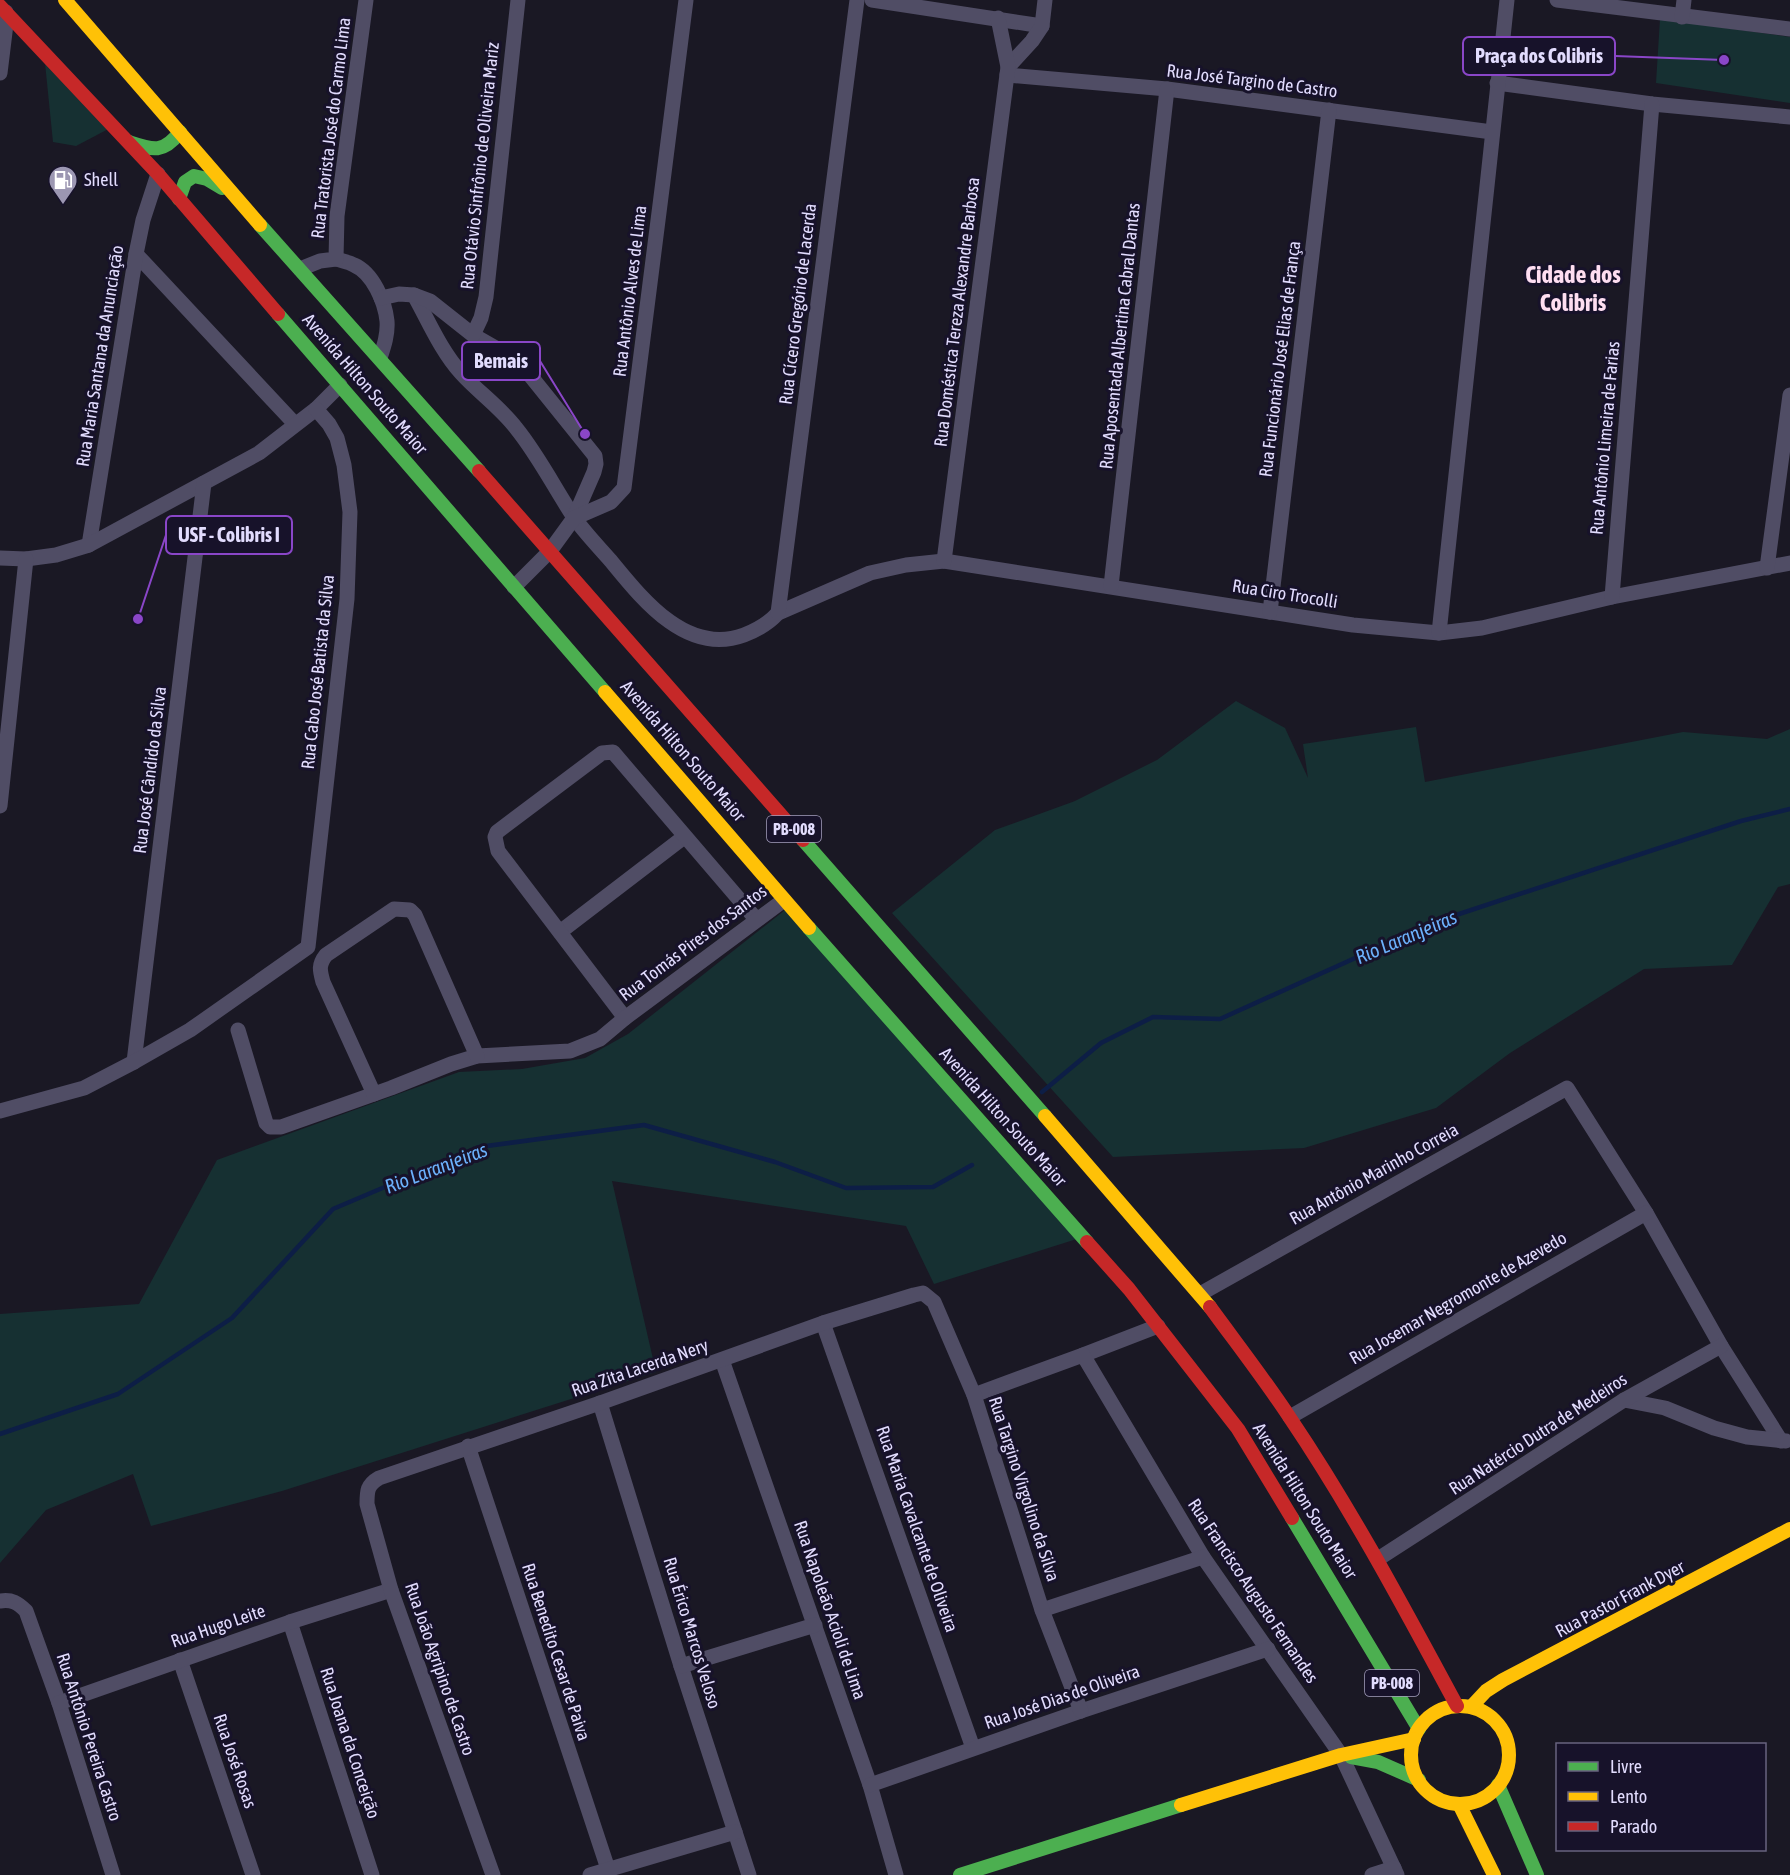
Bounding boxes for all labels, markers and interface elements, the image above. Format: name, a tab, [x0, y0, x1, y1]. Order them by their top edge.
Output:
street label: Rua Tratorista José do Carmo Lima	[307, 16, 354, 240]
callout: Praça dos Colibris	[1463, 37, 1615, 75]
street label: Rua Otávio Sinfrônio de Oliveira Mariz	[456, 41, 503, 291]
text: Praça dos Colibris	[1475, 44, 1603, 67]
street label: Rua José Targino de Castro	[1165, 60, 1339, 101]
fuel station icon: Shell	[47, 164, 79, 206]
place label: Shell	[84, 169, 118, 190]
street label: Rua Doméstica Tereza Alexandre Barbosa	[930, 176, 983, 448]
street label: Rua Cícero Gregório de Lacerda	[775, 202, 820, 406]
street label: Rua Aposentada Albertina Cabral Dantas	[1095, 202, 1144, 470]
street label: Rua Antônio Alves de Lima	[609, 204, 650, 378]
street label: Rua Funcionário José Elias de França	[1255, 240, 1304, 478]
street label: Rua Maria Santana da Anunciação	[72, 244, 127, 468]
district label: Cidade dos Colibris	[1525, 261, 1621, 316]
street label: Avenida Hilton Souto Maior	[299, 309, 433, 459]
street label: Rua Antônio Limeira de Farias	[1586, 340, 1623, 536]
callout: Bemais	[462, 342, 540, 380]
text: Bemais	[474, 349, 528, 372]
callout: USF - Colibris I	[166, 516, 292, 554]
text: USF - Colibris I	[178, 523, 280, 546]
street label: Rua Cabo José Batista da Silva	[297, 574, 338, 770]
street label: Rua Ciro Trocolli	[1231, 575, 1339, 612]
street label: Avenida Hilton Souto Maior	[617, 676, 751, 826]
street label: Rua José Cândido da Silva	[129, 685, 170, 855]
road number: PB-008	[767, 816, 821, 842]
street label: Rua Tomás Pires dos Santos	[615, 880, 771, 1005]
water label: Rio Laranjeiras	[1352, 905, 1460, 968]
street label: Avenida Hilton Souto Maior	[936, 1043, 1072, 1191]
street label: Rua Antônio Marinho Correia	[1286, 1118, 1462, 1229]
water label: Rio Laranjeiras	[381, 1137, 490, 1198]
street label: Rua Josemar Negromonte de Azevedo	[1346, 1227, 1570, 1368]
street label: Rua Zita Lacerda Nery	[569, 1334, 711, 1401]
street label: Rua Natércio Dutra de Medeiros	[1445, 1368, 1631, 1499]
street label: Rua Targino Virgolino da Silva	[985, 1394, 1064, 1584]
street label: Avenida Hilton Souto Maior	[1249, 1419, 1362, 1583]
street label: Rua Maria Cavalcante de Oliveira	[872, 1423, 963, 1635]
street label: Rua Francisco Augusto Fernandes	[1184, 1495, 1323, 1687]
street label: Rua Napoleão Acioli de Lima	[790, 1518, 871, 1702]
street label: Rua Érico Marcos Veloso	[659, 1555, 726, 1711]
street label: Rua Pastor Frank Dyer	[1552, 1555, 1688, 1641]
street label: Rua Benedito Cesar de Paiva	[518, 1561, 595, 1743]
street label: Rua João Agripino de Castro	[401, 1580, 480, 1758]
street label: Rua Hugo Leite	[168, 1600, 268, 1651]
street label: Rua Antônio Pereira Castro	[52, 1650, 127, 1823]
street label: Rua José Dias de Oliveira	[982, 1660, 1142, 1733]
street label: Rua Joana da Conceição	[316, 1665, 385, 1821]
road number: PB-008	[1365, 1670, 1419, 1696]
street label: Rua José Rosas	[210, 1711, 261, 1811]
legend	[1556, 1743, 1766, 1851]
text: Livre	[1610, 1756, 1642, 1777]
text: Lento	[1610, 1786, 1647, 1807]
text: Parado	[1610, 1816, 1657, 1837]

